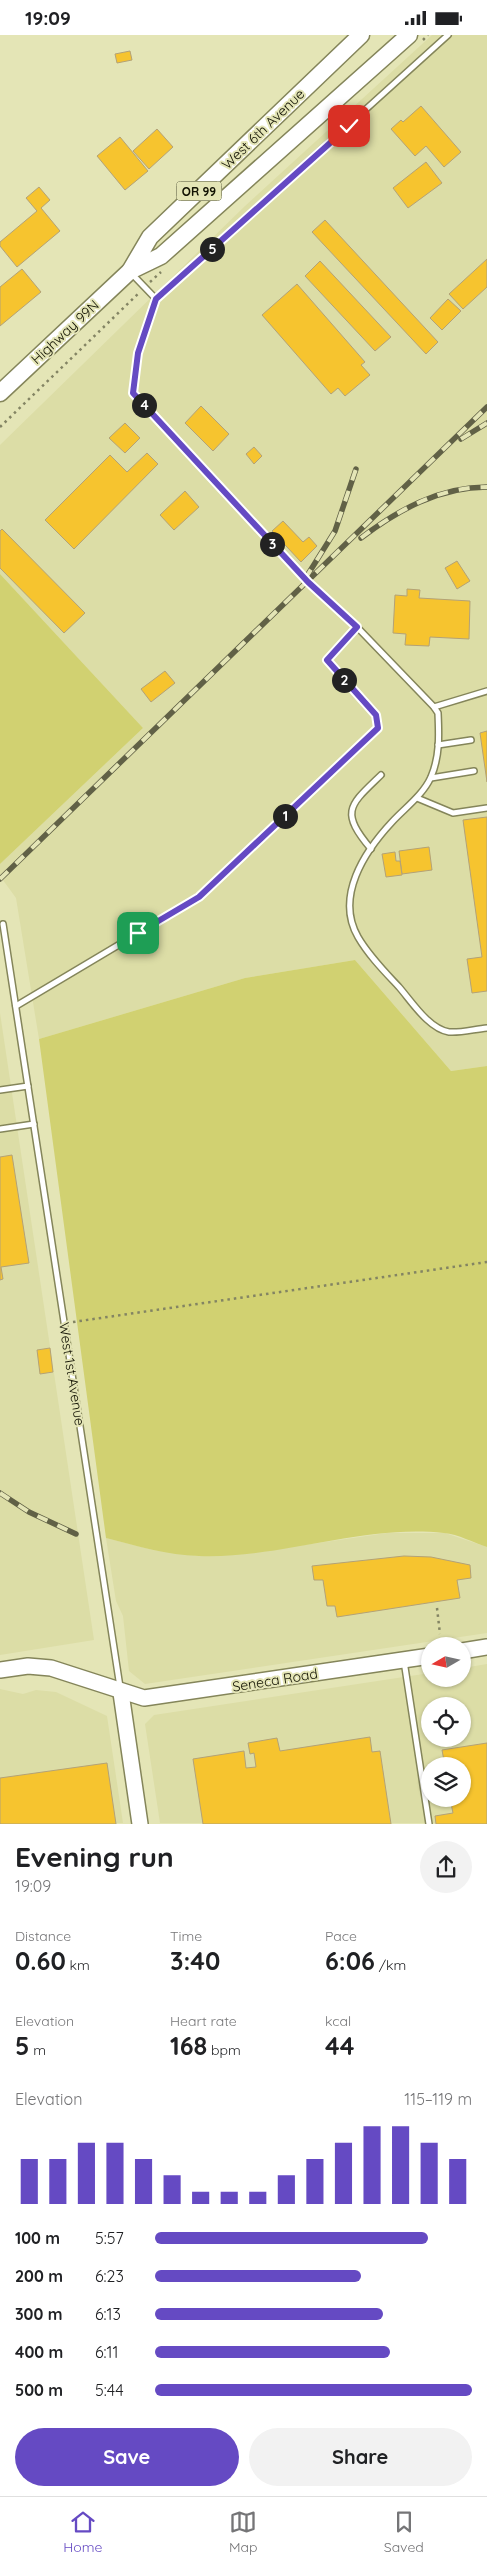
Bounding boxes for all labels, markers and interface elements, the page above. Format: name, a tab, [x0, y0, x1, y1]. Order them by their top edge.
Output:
text: 19:09	[25, 6, 71, 30]
street label: West 6th Avenue	[218, 85, 308, 173]
pin	[328, 105, 370, 147]
icon: check	[335, 112, 363, 140]
road number: OR 99	[176, 181, 222, 201]
pin: 5	[200, 237, 224, 261]
text: 5	[208, 240, 217, 258]
street label: Highway 99N	[27, 296, 103, 368]
pin: 4	[132, 393, 156, 417]
text: 4	[140, 396, 149, 414]
pin: 3	[260, 531, 284, 557]
text: 3	[269, 535, 276, 553]
pin: 2	[332, 667, 356, 693]
text: 2	[341, 671, 348, 689]
pin: 1	[272, 803, 298, 829]
text: 1	[283, 807, 288, 825]
pin	[117, 912, 159, 954]
icon: arrive	[124, 919, 152, 947]
street label: West 1st Avenue	[55, 1321, 89, 1427]
north arrow	[421, 1637, 471, 1687]
map controls	[421, 1637, 471, 1807]
street label: Seneca Road	[231, 1664, 319, 1696]
button: locate	[421, 1697, 471, 1747]
button: layers	[421, 1757, 471, 1807]
text: Evening run	[15, 1839, 174, 1874]
button: share	[420, 1841, 472, 1893]
text: 19:09	[15, 1876, 51, 1896]
text: Distance	[15, 1927, 71, 1945]
text: Time	[170, 1927, 202, 1945]
text: Pace	[325, 1927, 357, 1945]
text: 0.60	[15, 1945, 66, 1976]
text: 3:40	[170, 1945, 220, 1976]
text: 6:06	[325, 1945, 375, 1976]
text: km	[66, 1956, 90, 1974]
text: /km	[375, 1956, 406, 1974]
text: Elevation	[15, 2012, 74, 2030]
text: Heart rate	[170, 2012, 237, 2030]
text: kcal	[325, 2012, 351, 2030]
text: 5	[15, 2030, 29, 2061]
text: 168	[170, 2030, 207, 2061]
text: 44	[325, 2030, 354, 2061]
text: m	[29, 2041, 46, 2059]
text: bpm	[207, 2041, 241, 2059]
text: Elevation	[15, 2089, 82, 2109]
text: 115–119 m	[404, 2089, 472, 2109]
text: 100 m	[15, 2228, 60, 2248]
text: 5:57	[95, 2228, 124, 2248]
text: 200 m	[15, 2266, 63, 2286]
text: 6:23	[95, 2266, 124, 2286]
text: 300 m	[15, 2304, 62, 2324]
text: 6:13	[95, 2304, 121, 2324]
text: 400 m	[15, 2342, 63, 2362]
text: 6:11	[95, 2342, 118, 2362]
text: 500 m	[15, 2380, 63, 2400]
text: 5:44	[95, 2380, 124, 2400]
button: Save	[15, 2428, 239, 2486]
button: Share	[249, 2428, 472, 2486]
tab: Home	[63, 2508, 102, 2556]
tab: Map	[229, 2508, 257, 2556]
tab: Saved	[384, 2508, 424, 2556]

